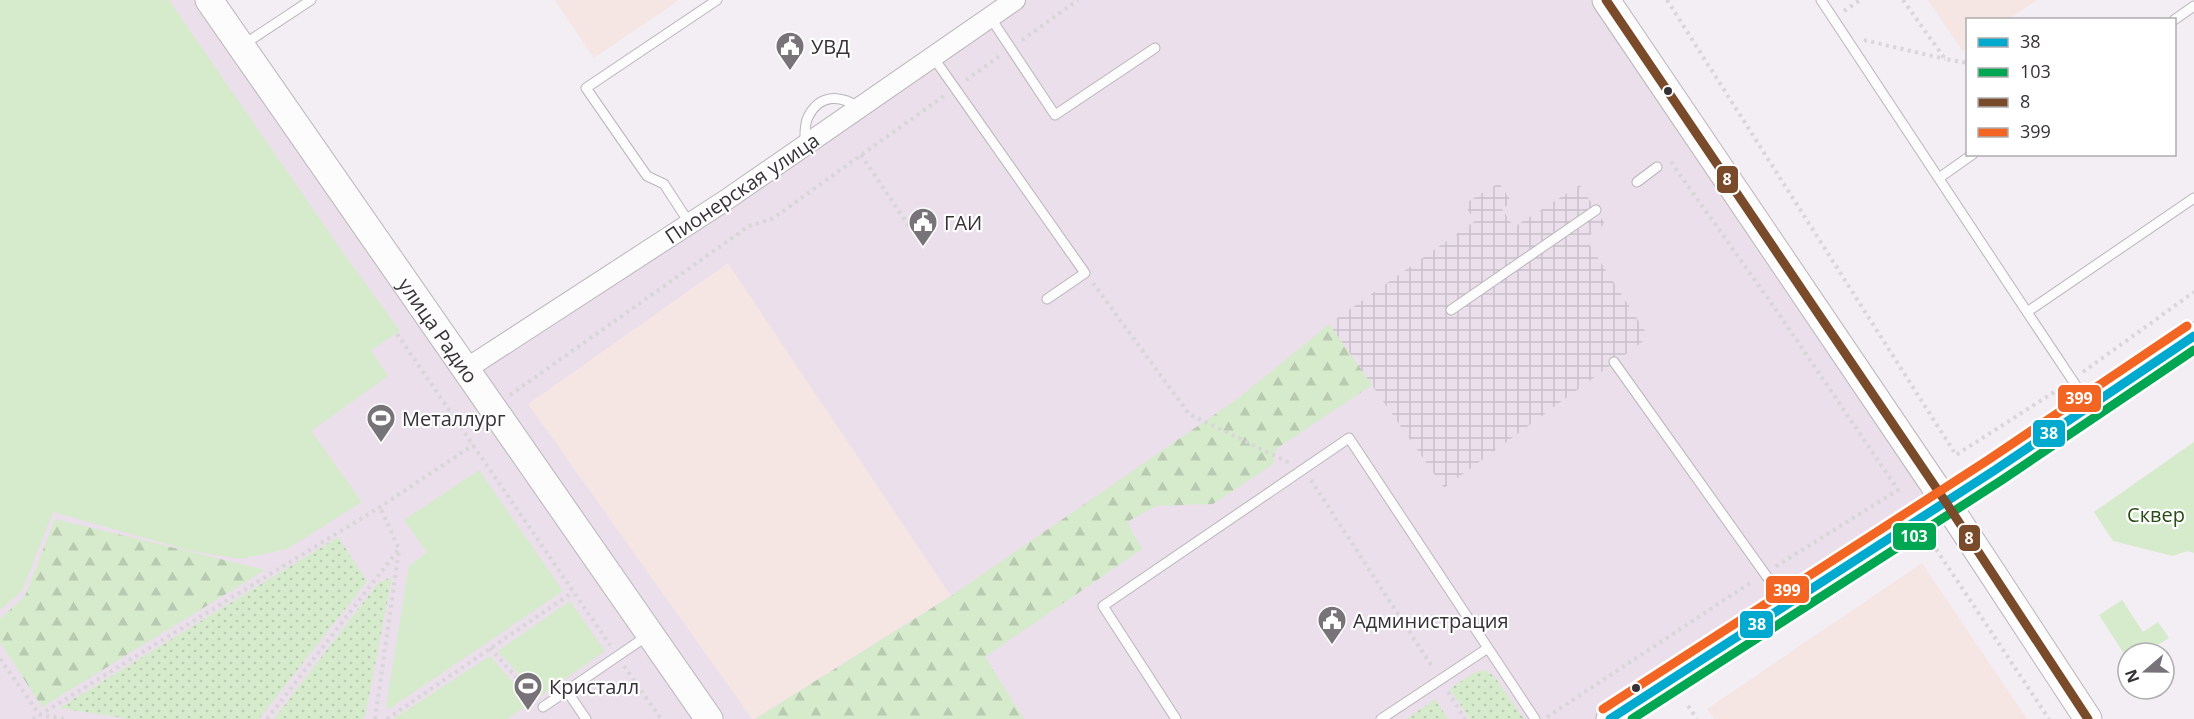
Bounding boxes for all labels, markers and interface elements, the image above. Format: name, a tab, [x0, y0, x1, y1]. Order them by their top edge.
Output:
legend	[1966, 18, 2176, 156]
text: 38	[2020, 29, 2041, 53]
public building icon: УВД	[774, 30, 806, 72]
place label: УВД	[811, 33, 850, 60]
text: 103	[2020, 59, 2051, 83]
unlabelled marker	[1662, 85, 1674, 97]
text: 8	[2020, 89, 2030, 113]
text: 399	[2020, 119, 2051, 143]
street label: Пионерская улица	[660, 126, 824, 250]
line badge: 8	[1716, 165, 1739, 194]
text: 8	[1722, 168, 1732, 190]
public building icon: ГАИ	[907, 206, 939, 248]
place label: ГАИ	[944, 209, 982, 236]
street label: улица Радио	[392, 272, 485, 388]
line badge: 399	[2057, 384, 2102, 413]
text: 399	[2065, 387, 2093, 409]
sports icon: Металлург	[365, 402, 397, 444]
place label: Металлург	[402, 405, 506, 432]
line badge: 38	[2032, 419, 2066, 448]
text: 38	[2040, 422, 2058, 444]
park label: Сквер	[2127, 501, 2185, 528]
line badge: 103	[1892, 522, 1937, 551]
line badge: 8	[1958, 524, 1981, 552]
text: 103	[1900, 525, 1928, 547]
text: 8	[1964, 527, 1974, 549]
line badge: 399	[1765, 575, 1810, 604]
text: 399	[1773, 579, 1801, 601]
public building icon: Администрация	[1316, 604, 1348, 646]
place label: Администрация	[1353, 607, 1509, 634]
line badge: 38	[1739, 610, 1774, 639]
text: 38	[1748, 613, 1766, 635]
north arrow	[2116, 641, 2176, 701]
text: N	[2119, 666, 2144, 686]
sports icon: Кристалл	[512, 670, 544, 712]
place label: Кристалл	[549, 673, 639, 700]
unlabelled marker	[1630, 682, 1642, 694]

